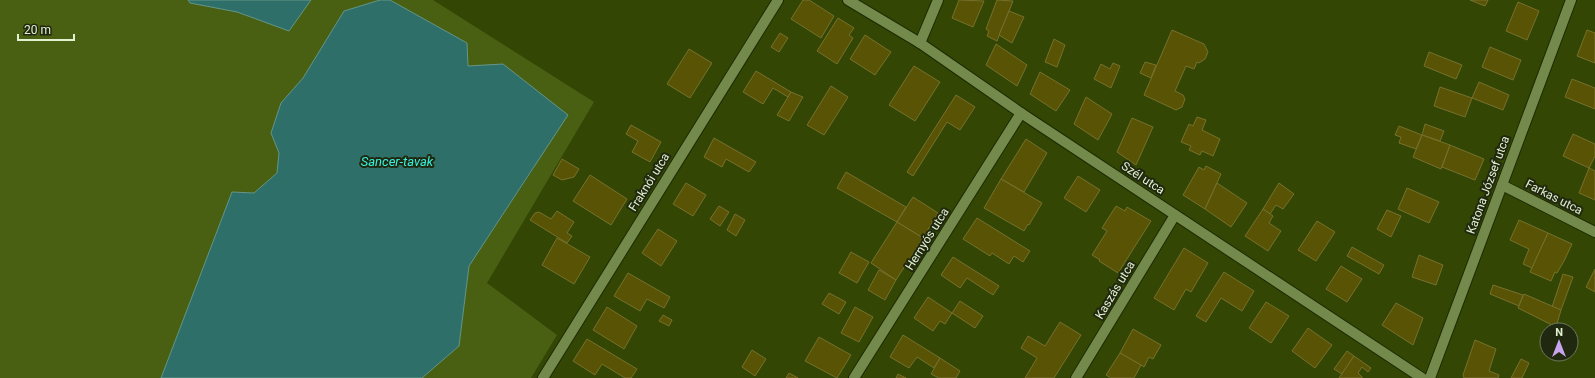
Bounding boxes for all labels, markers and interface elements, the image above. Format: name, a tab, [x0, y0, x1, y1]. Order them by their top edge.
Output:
scale bar	[18, 16, 74, 42]
text: 20 m	[24, 23, 51, 37]
street label: Katona József utca	[1464, 134, 1512, 236]
street label: Fraknói utca	[626, 150, 672, 214]
water label: Sancer-tavak	[361, 154, 434, 169]
street label: Szél utca	[1119, 159, 1167, 197]
street label: Farkas utca	[1523, 177, 1585, 217]
street label: Hernyós utca	[902, 205, 952, 273]
street label: Kaszás utca	[1092, 258, 1138, 322]
north arrow	[1539, 322, 1579, 362]
text: N	[1555, 326, 1563, 339]

